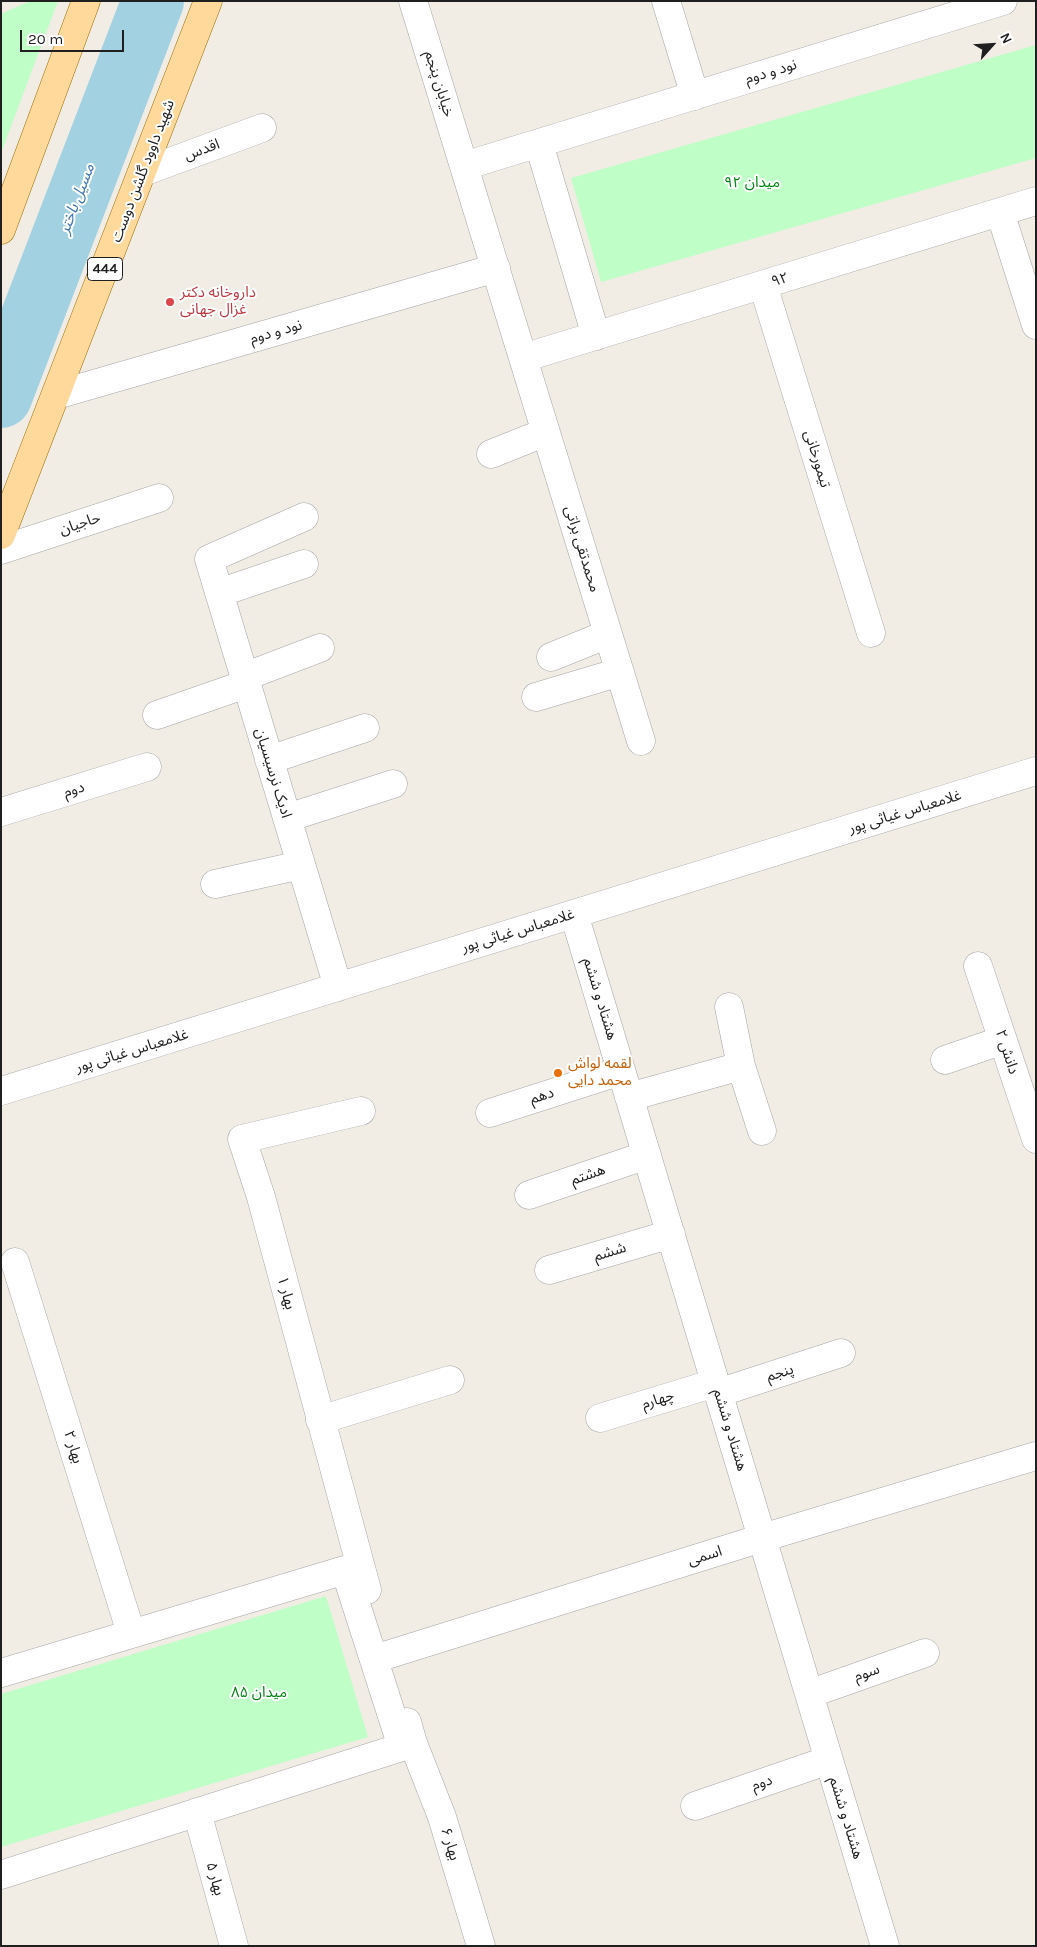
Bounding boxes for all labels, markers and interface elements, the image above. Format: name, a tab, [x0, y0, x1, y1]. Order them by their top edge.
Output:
scale bar	[22, 20, 126, 52]
north arrow	[967, 20, 1017, 70]
text: 20 m	[28, 30, 63, 48]
text: N	[996, 30, 1016, 46]
street label: خیابان پنجم	[420, 49, 458, 119]
street label: نود و دوم	[743, 56, 799, 88]
street label: شهید داوود گلشن دوست	[107, 97, 179, 245]
street label: اقدس	[182, 135, 222, 165]
water label: مسیل باختر	[55, 161, 99, 237]
park label: میدان ۹۲	[724, 174, 780, 192]
road number: 444	[88, 258, 122, 280]
street label: ۹۲	[769, 269, 791, 291]
place label: داروخانه دکتر غزال جهانی	[180, 284, 256, 319]
marker: داروخانه دکتر غزال جهانی	[164, 296, 176, 308]
street label: نود و دوم	[248, 316, 304, 348]
street label: تیمورخانی	[800, 428, 834, 490]
street label: محمدتقی براتی	[560, 504, 604, 594]
street label: حاجیان	[57, 509, 103, 539]
street label: ادیک نرسیسیان	[251, 726, 295, 820]
street label: دوم	[61, 778, 87, 802]
street label: غلامعباس غیاثی پور	[846, 786, 964, 838]
street label: غلامعباس غیاثی پور	[459, 905, 577, 957]
street label: هشتاد و ششم	[579, 956, 621, 1042]
street label: غلامعباس غیاثی پور	[73, 1025, 191, 1077]
street label: دانش ۲	[991, 1027, 1023, 1077]
place label: لقمه لواش محمد دايى	[568, 1055, 632, 1090]
marker: لقمه لواش محمد دايى	[552, 1067, 564, 1079]
street label: دهم	[528, 1084, 556, 1108]
street label: هشتم	[568, 1161, 608, 1189]
street label: ششم	[592, 1239, 628, 1265]
street label: بهار ۱	[273, 1274, 299, 1312]
street label: پنجم	[764, 1360, 796, 1386]
street label: چهارم	[640, 1387, 676, 1413]
street label: هشتاد و ششم	[709, 1387, 751, 1473]
street label: بهار ۲	[59, 1428, 87, 1466]
street label: اسمی	[686, 1542, 724, 1570]
street label: سوم	[852, 1660, 882, 1686]
park label: میدان ۸۵	[231, 1684, 287, 1702]
street label: دوم	[749, 1771, 775, 1795]
street label: هشتاد و ششم	[825, 1775, 867, 1861]
street label: بهار ۶	[436, 1825, 464, 1863]
street label: بهار ۵	[202, 1860, 228, 1898]

